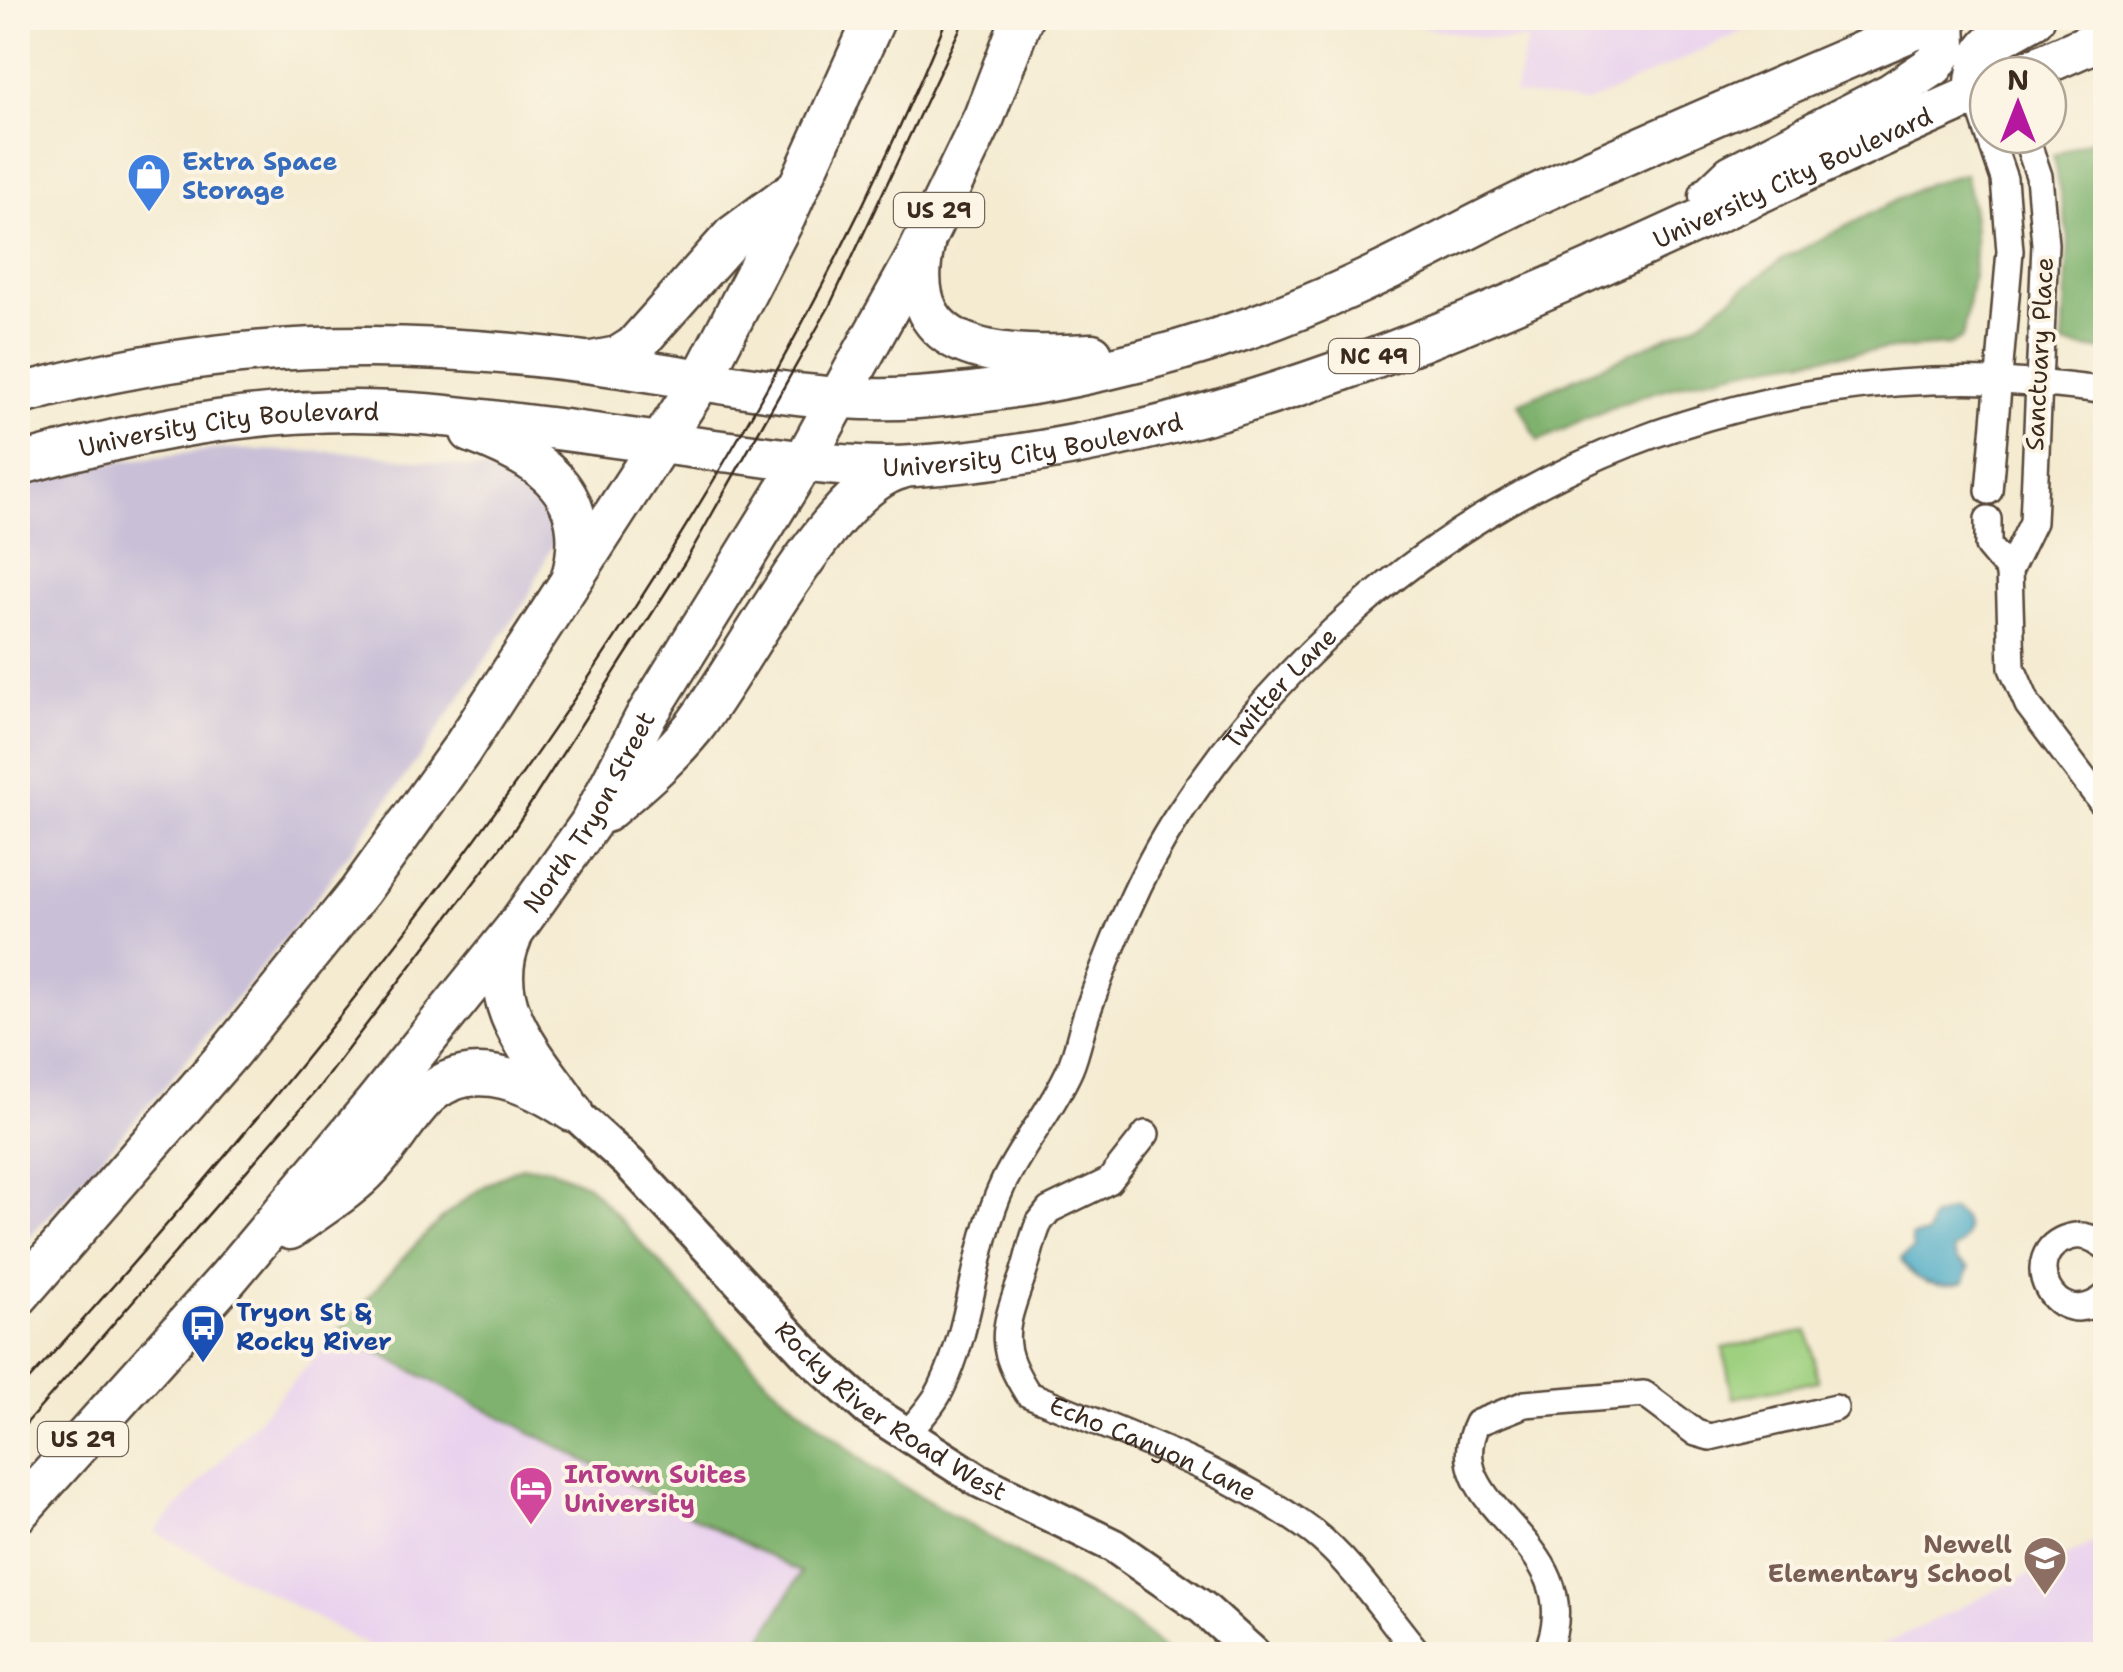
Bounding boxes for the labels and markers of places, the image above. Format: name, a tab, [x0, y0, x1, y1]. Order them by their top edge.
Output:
place label: Extra Space Storage	[182, 144, 337, 207]
shop icon: Extra Space Storage	[126, 152, 172, 213]
place label: Tryon St & Rocky River	[236, 1295, 392, 1358]
bus stop icon: Tryon St & Rocky River	[180, 1303, 226, 1364]
place label: InTown Suites University	[564, 1457, 746, 1520]
hotel icon: InTown Suites University	[508, 1465, 554, 1526]
place label: Newell Elementary School	[1767, 1527, 2012, 1590]
school or university icon: Newell Elementary School	[2022, 1535, 2068, 1596]

